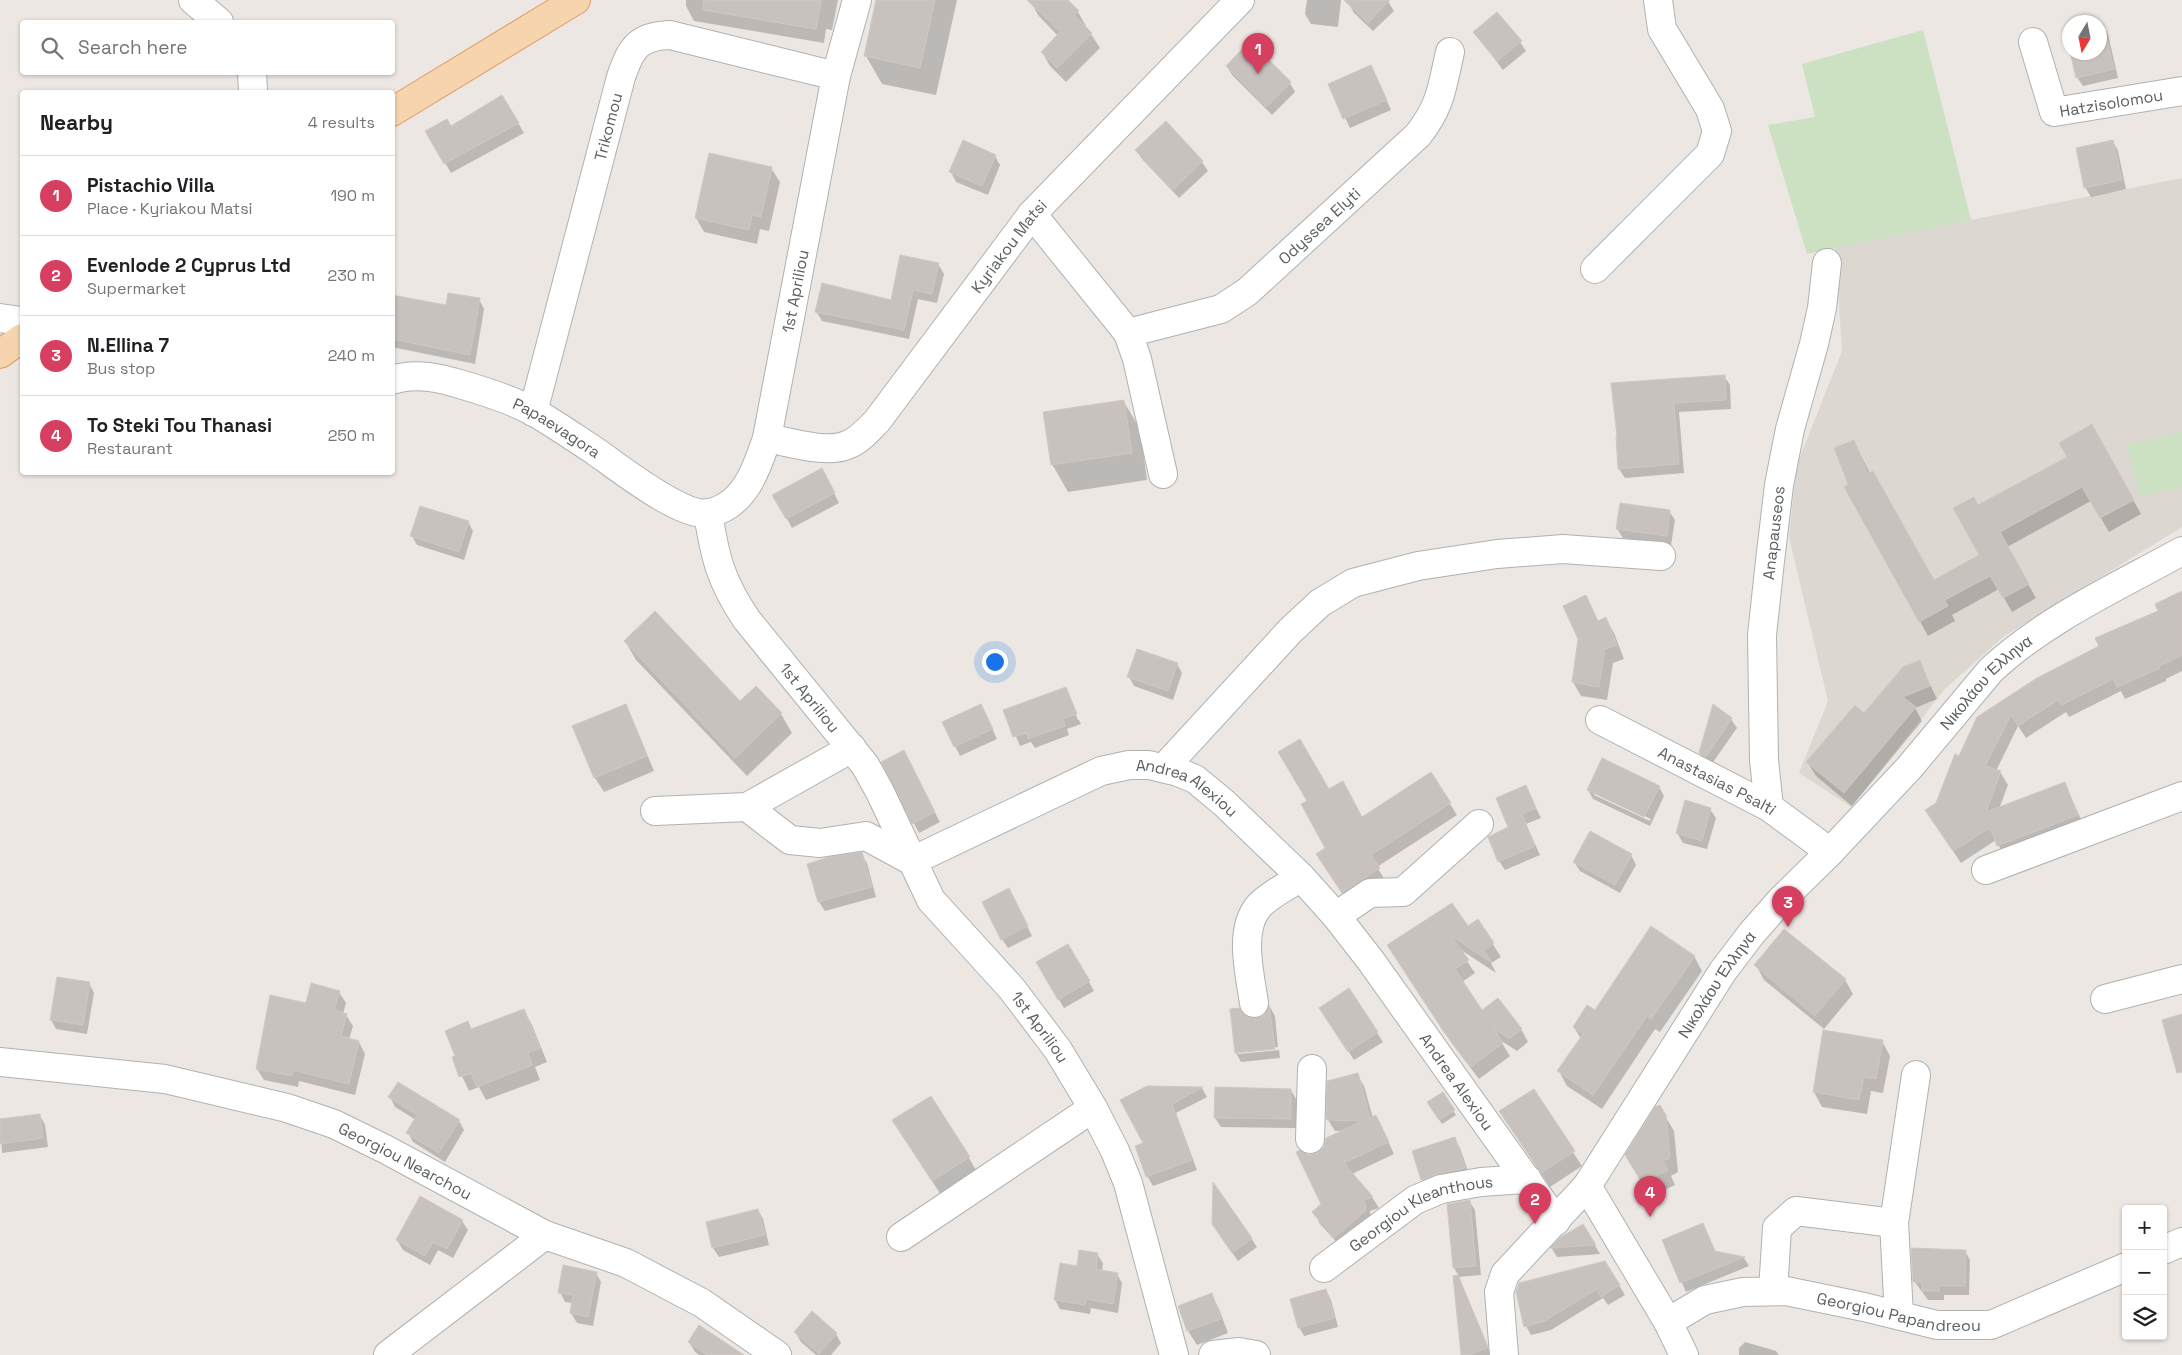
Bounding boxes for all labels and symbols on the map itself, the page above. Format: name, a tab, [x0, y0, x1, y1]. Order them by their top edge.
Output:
north arrow	[2062, 15, 2107, 60]
pin: 1	[1242, 33, 1274, 74]
street label: Hatzisolomou	[2058, 84, 2164, 121]
street label: Trikomou	[589, 90, 627, 163]
street label: Odyssea Elyti	[1274, 183, 1365, 269]
street label: Kyriakou Matsi	[966, 195, 1051, 297]
street label: 1st Apriliou	[777, 248, 813, 334]
street label: Papaevagora	[510, 393, 605, 462]
street label: Anapauseos	[1758, 485, 1789, 581]
street label: Νικολάου Έλληνα	[1935, 630, 2036, 734]
your location	[982, 649, 1008, 675]
street label: 1st Apriliou	[775, 658, 845, 737]
street label: Anastasias Psalti	[1655, 741, 1781, 820]
street label: Andrea Alexiou	[1136, 754, 1242, 821]
pin: 3	[1772, 886, 1804, 927]
street label: Νικολάου Έλληνα	[1673, 927, 1760, 1042]
street label: 1st Apriliou	[1007, 987, 1074, 1066]
street label: Andrea Alexiou	[1415, 1029, 1499, 1134]
street label: Georgiou Nearchou	[335, 1117, 476, 1204]
street label: Georgiou Kleanthous	[1345, 1171, 1494, 1256]
pin: 4	[1634, 1176, 1666, 1217]
pin: 2	[1519, 1183, 1551, 1224]
street label: Georgiou Papandreou	[1815, 1287, 1981, 1336]

